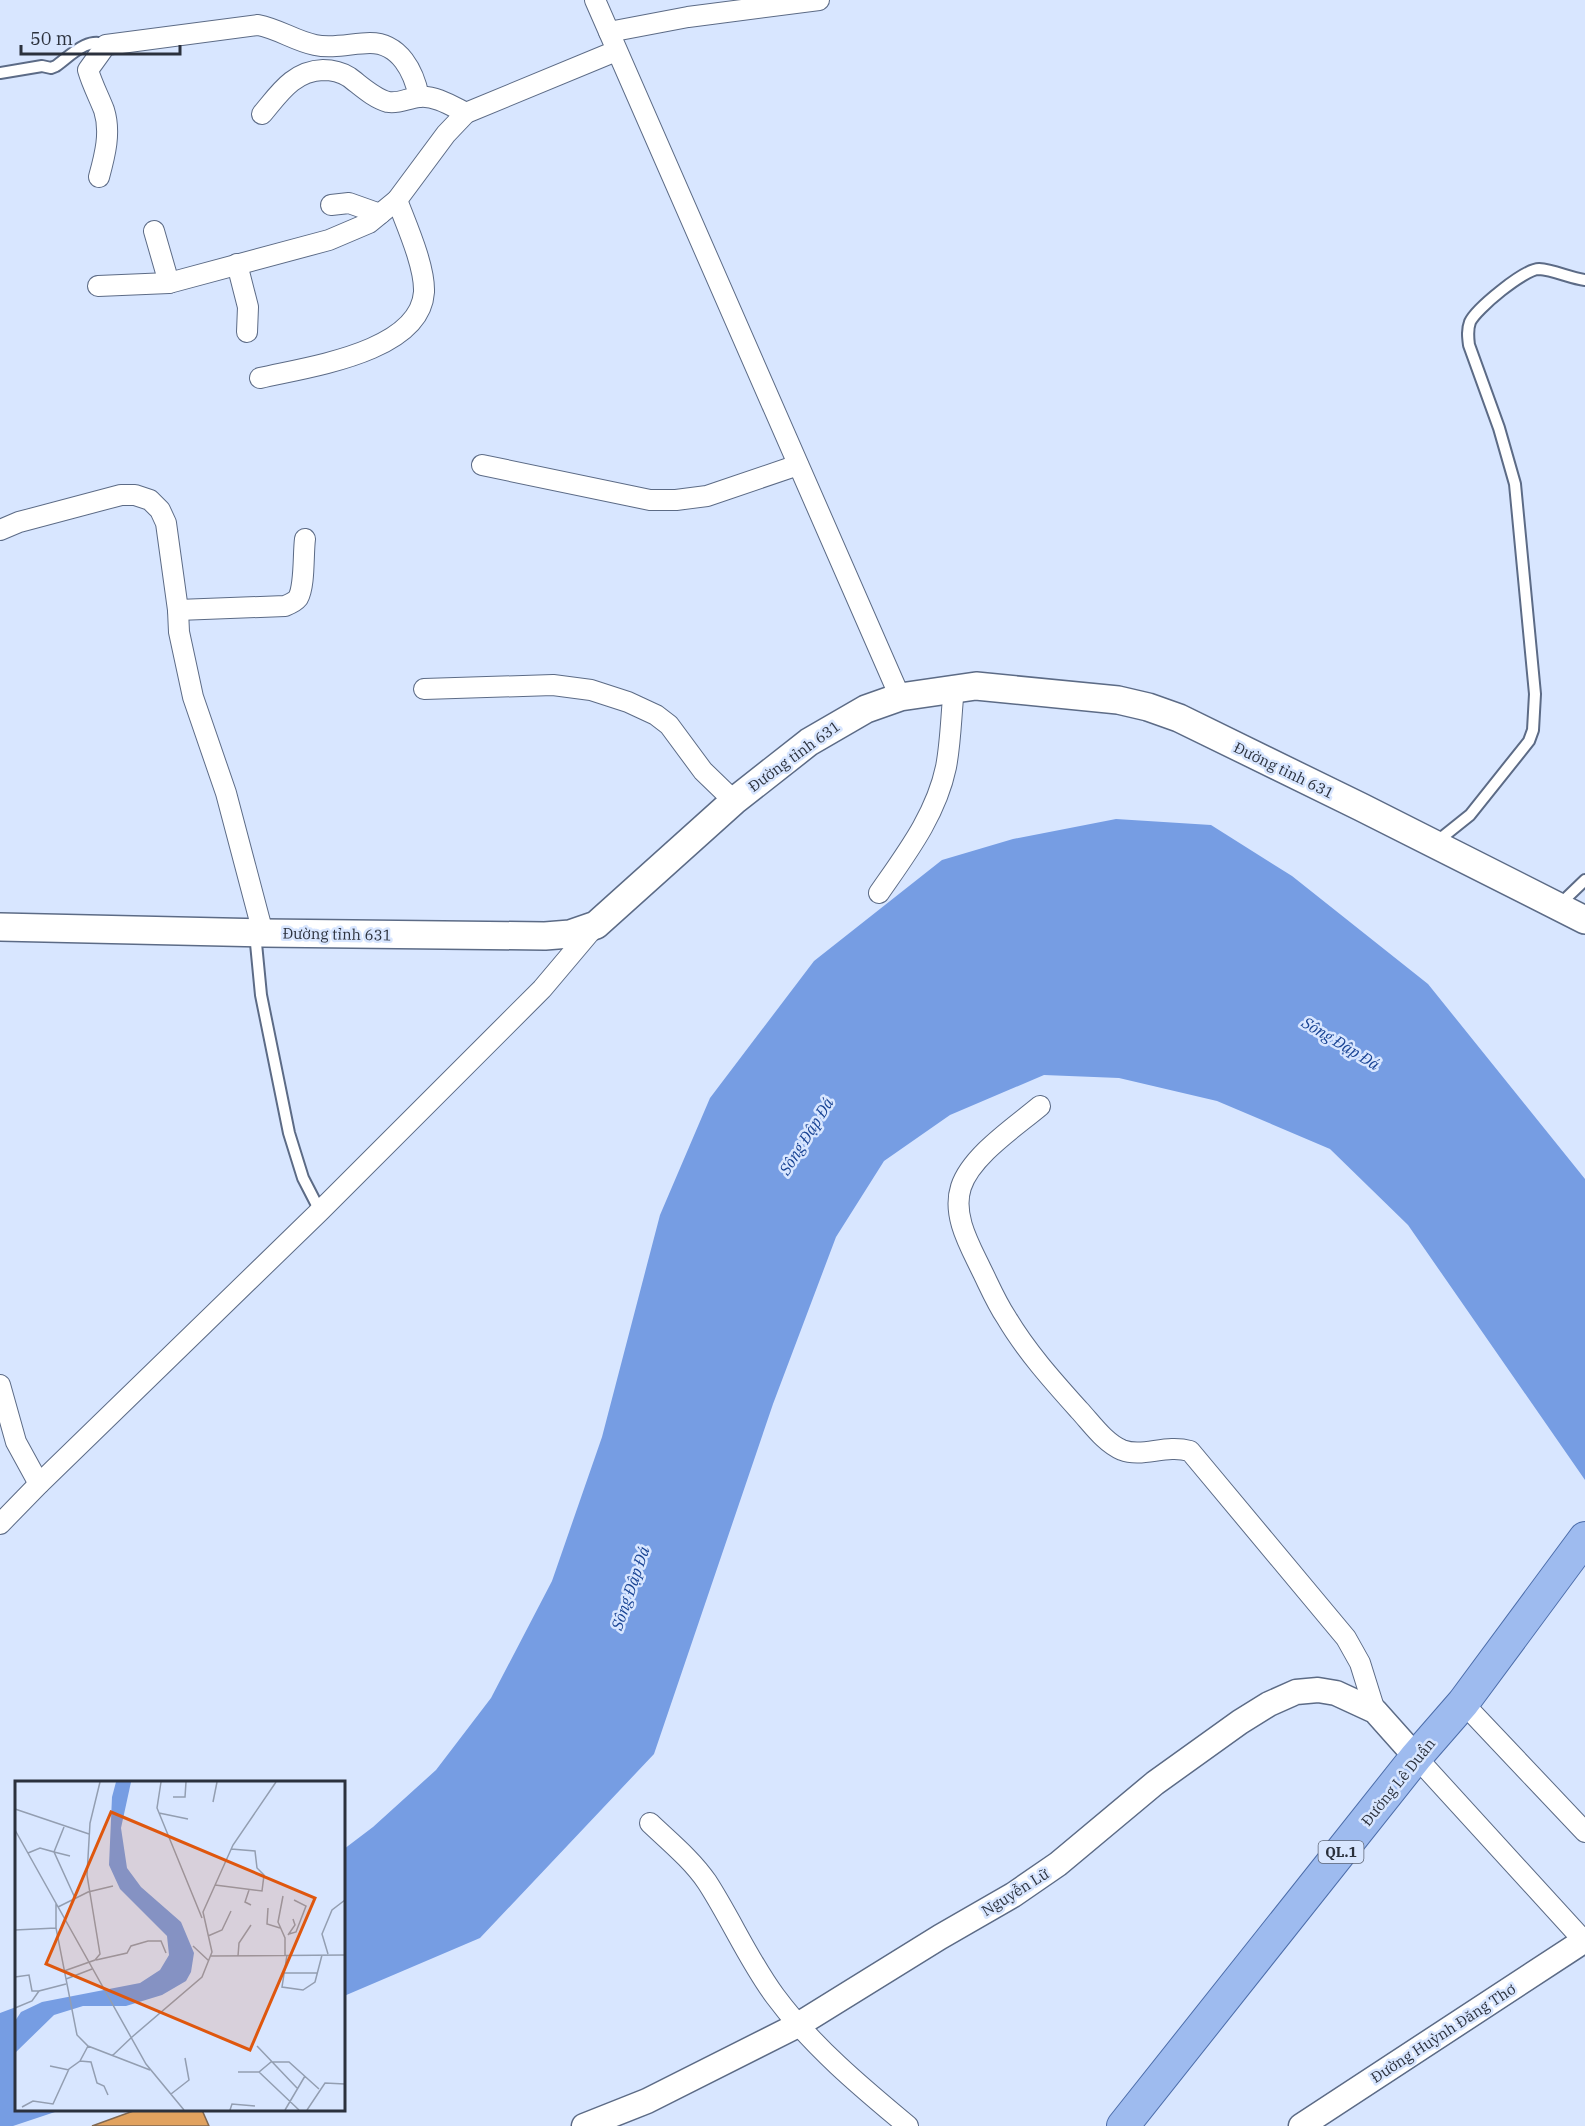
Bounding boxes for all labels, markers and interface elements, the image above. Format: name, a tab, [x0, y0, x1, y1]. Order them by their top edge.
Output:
scale bar	[21, 18, 180, 56]
text: 50 m	[30, 27, 73, 50]
street label: Đường tỉnh 631	[744, 716, 844, 796]
street label: Đường tỉnh 631	[1231, 738, 1337, 802]
street label: Đường tỉnh 631	[282, 924, 392, 944]
water label: Sông Đập Đá	[1298, 1011, 1384, 1074]
water label: Sông Đập Đá	[774, 1093, 838, 1179]
water label: Sông Đập Đá	[606, 1543, 654, 1633]
street label: Đường Lê Duẩn	[1357, 1734, 1440, 1830]
inset map	[15, 1781, 345, 2111]
road number: QL.1	[1318, 1841, 1364, 1863]
street label: Nguyễn Lữ	[978, 1863, 1053, 1920]
street label: Đường Huỳnh Đăng Thơ	[1367, 1979, 1519, 2087]

